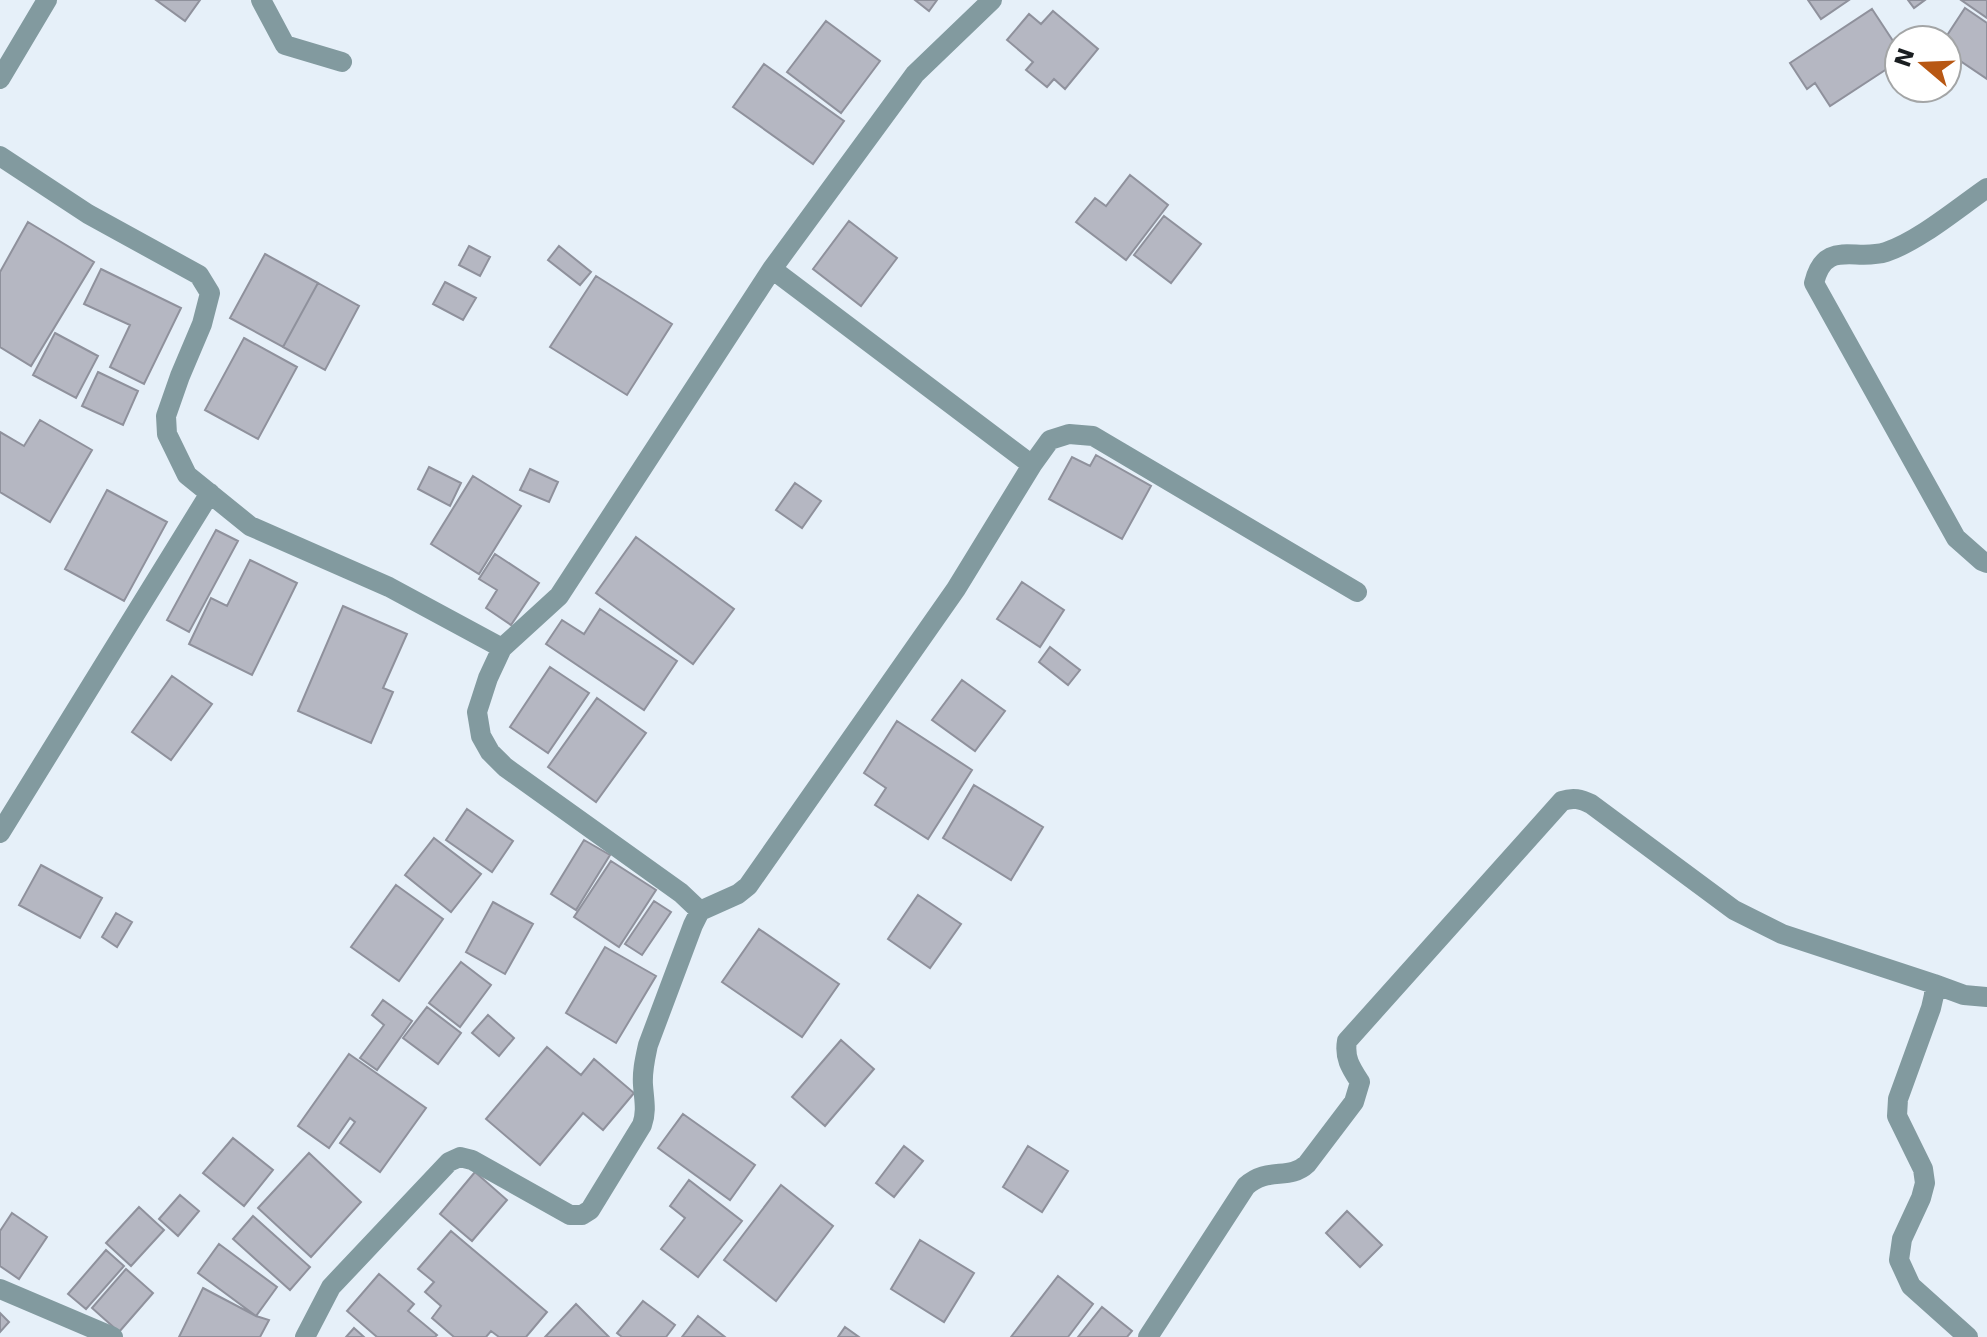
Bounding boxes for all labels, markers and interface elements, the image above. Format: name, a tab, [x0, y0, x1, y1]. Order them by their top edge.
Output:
north arrow	[1883, 24, 1963, 104]
text: N	[1890, 45, 1919, 70]

